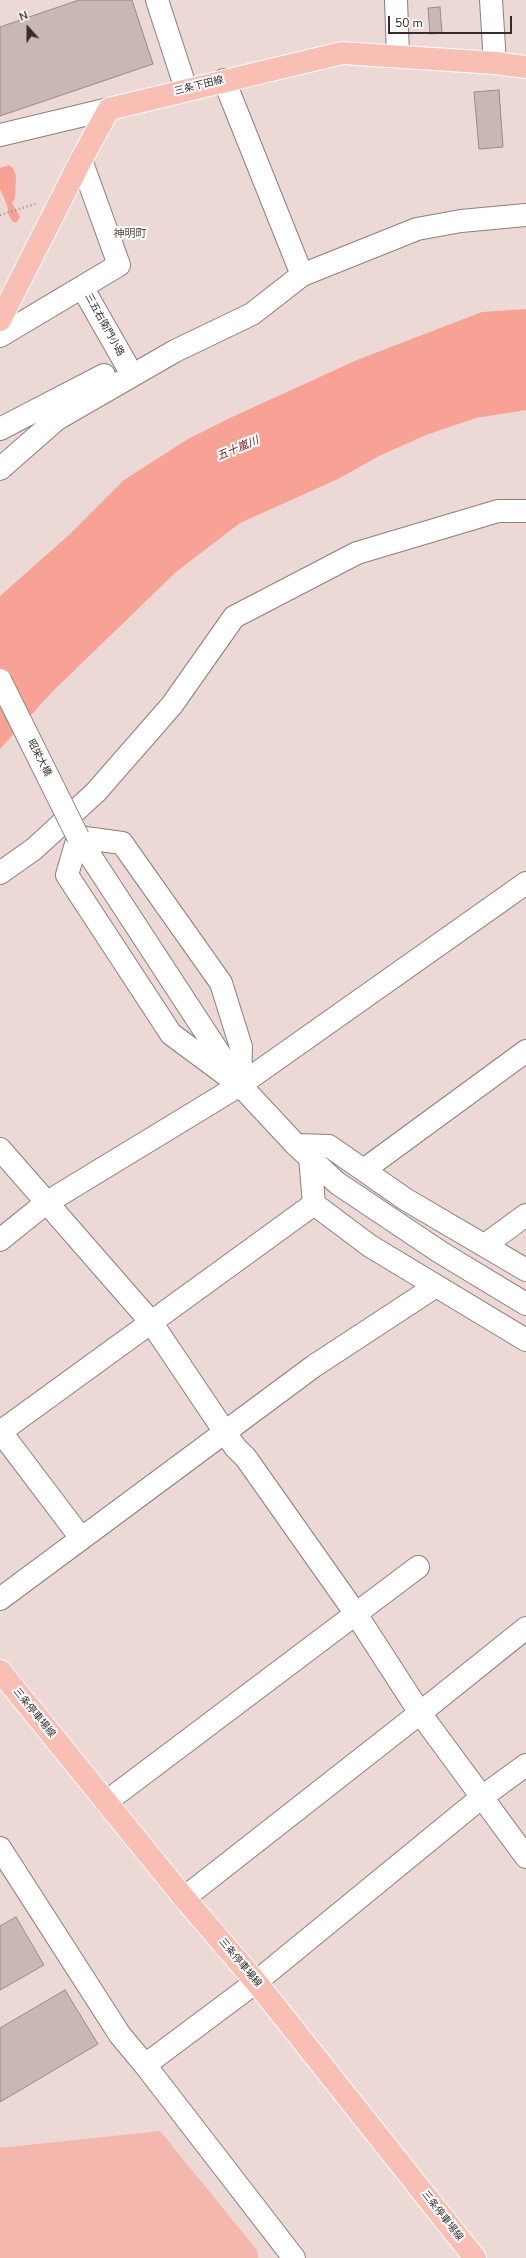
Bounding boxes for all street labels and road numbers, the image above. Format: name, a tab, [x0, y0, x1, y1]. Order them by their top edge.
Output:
street label: 三条下田線	[173, 74, 225, 98]
street label: 三五右衛門小路	[82, 291, 126, 359]
street label: 昭栄大橋	[25, 737, 53, 779]
street label: 三条停車場線	[10, 1686, 58, 1740]
street label: 三条停車場線	[216, 1936, 264, 1990]
street label: 三条停車場線	[419, 2189, 465, 2243]

